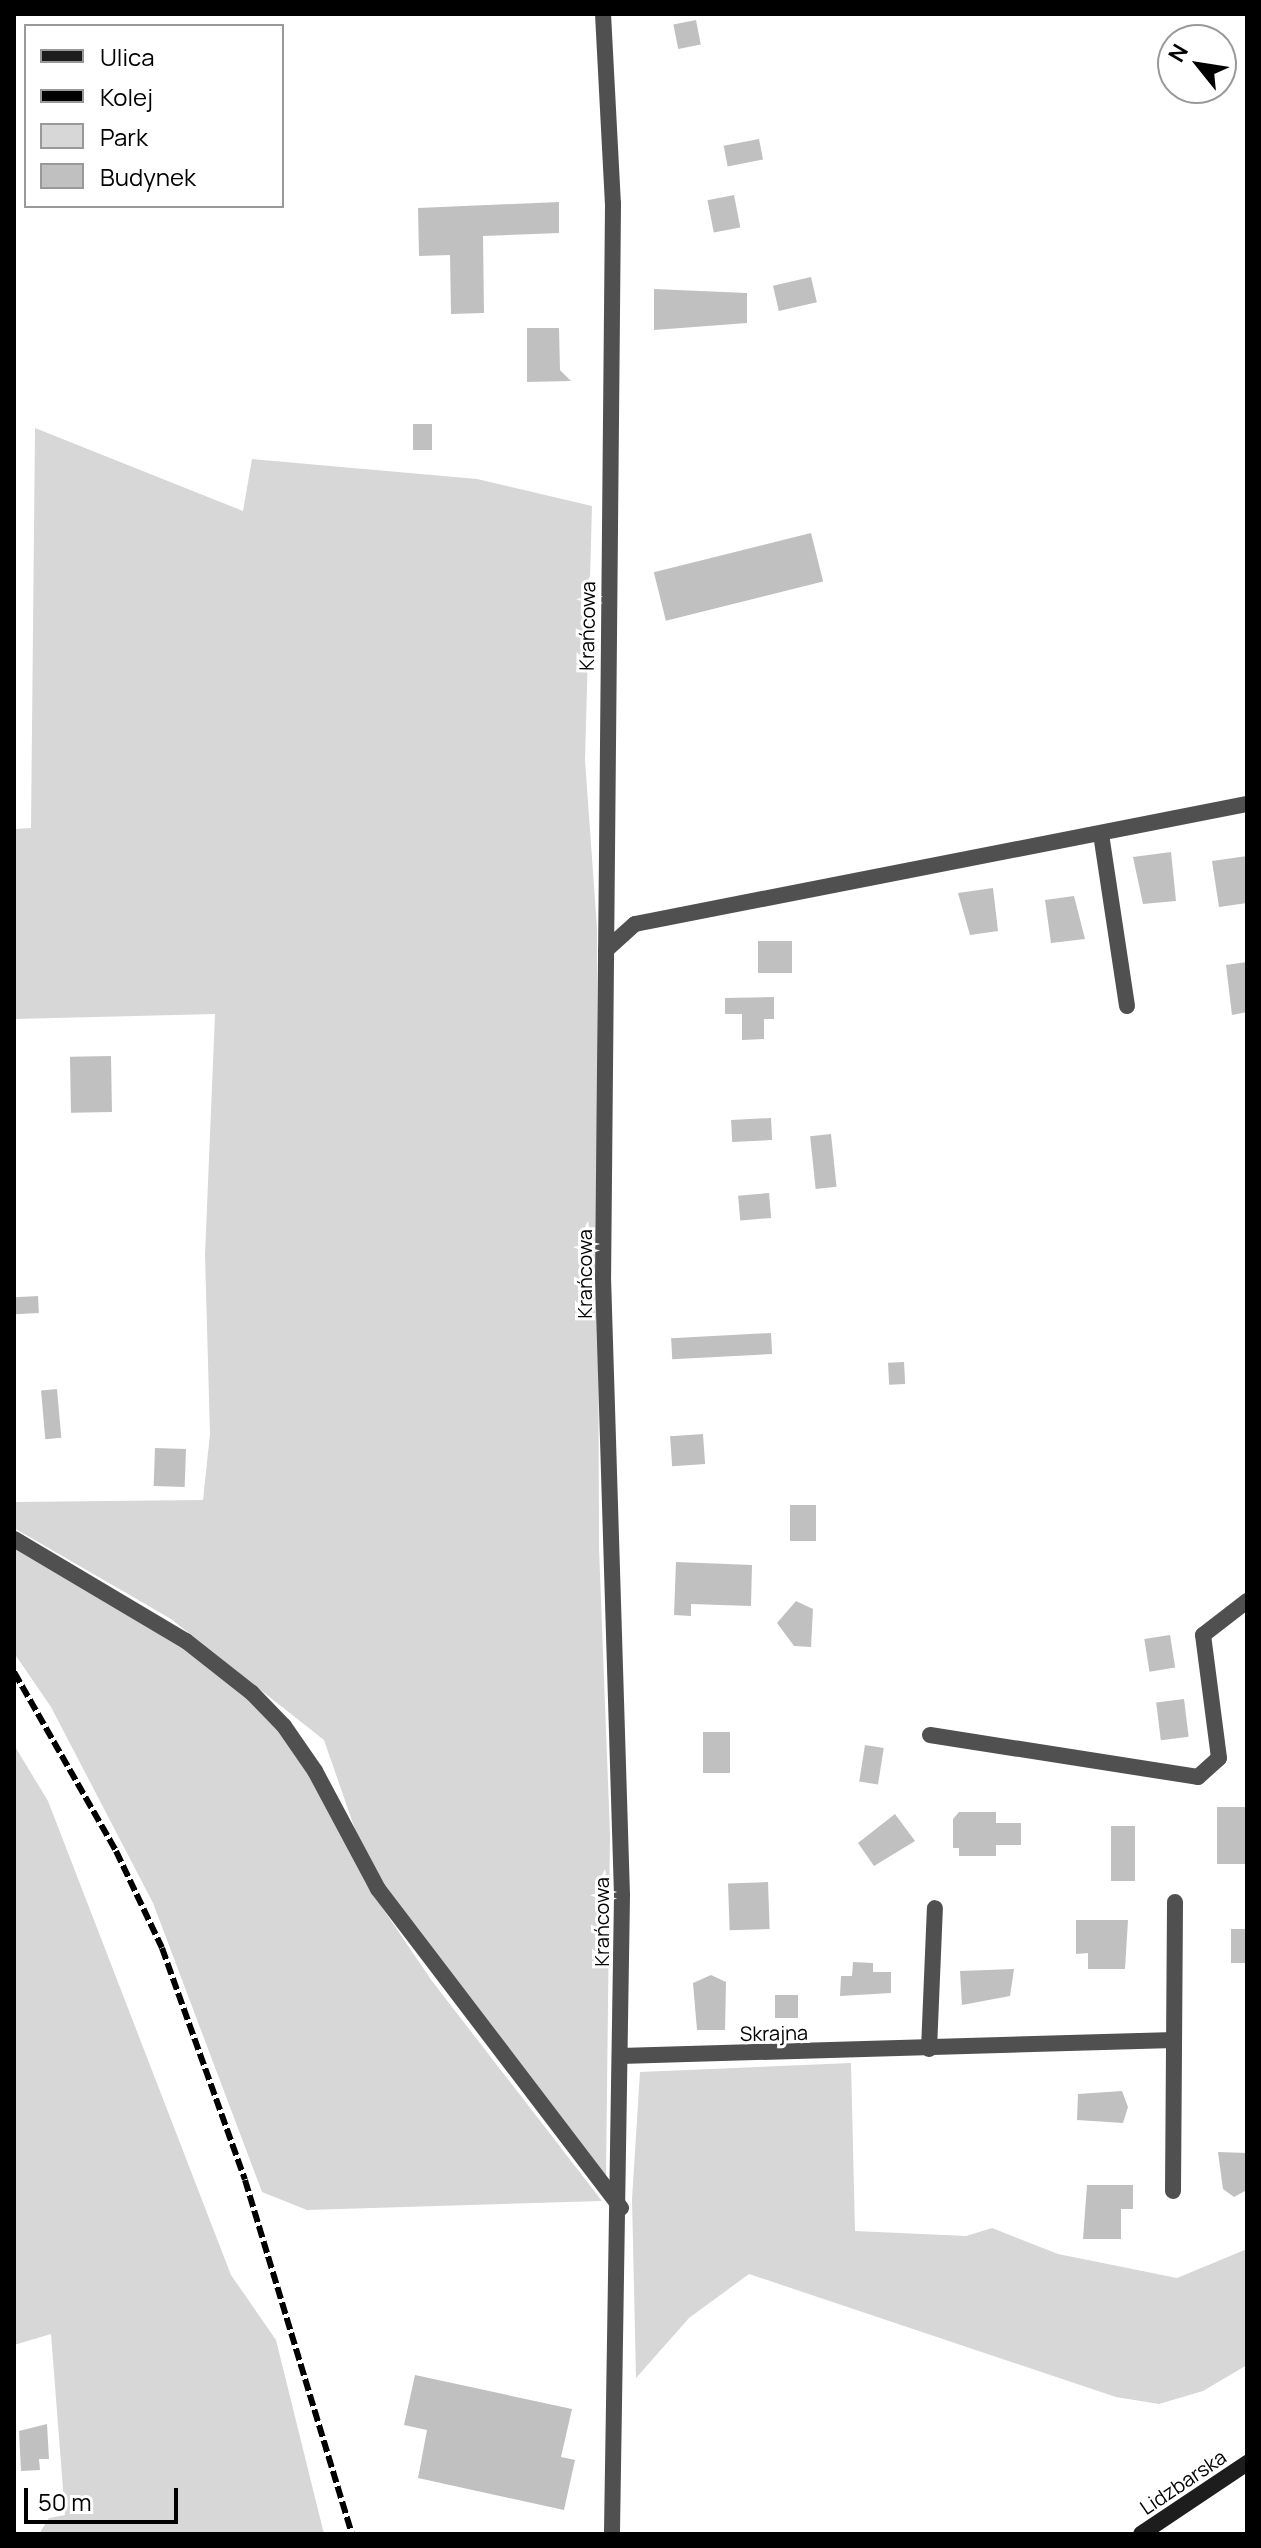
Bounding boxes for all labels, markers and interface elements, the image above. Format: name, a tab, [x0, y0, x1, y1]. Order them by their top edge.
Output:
legend	[24, 24, 284, 208]
north arrow	[1157, 24, 1237, 104]
text: N	[1161, 39, 1195, 67]
text: Ulica	[100, 40, 155, 73]
text: Kolej	[100, 80, 153, 113]
text: Park	[100, 120, 148, 153]
text: Budynek	[100, 160, 196, 193]
street label: Krańcowa	[574, 581, 600, 671]
street label: Krańcowa	[572, 1229, 596, 1319]
street label: Krańcowa	[589, 1877, 613, 1967]
street label: Skrajna	[740, 2020, 808, 2046]
street label: Lidzbarska	[1135, 2444, 1231, 2520]
scale bar	[28, 2472, 182, 2522]
text: 50 m	[38, 2485, 92, 2518]

